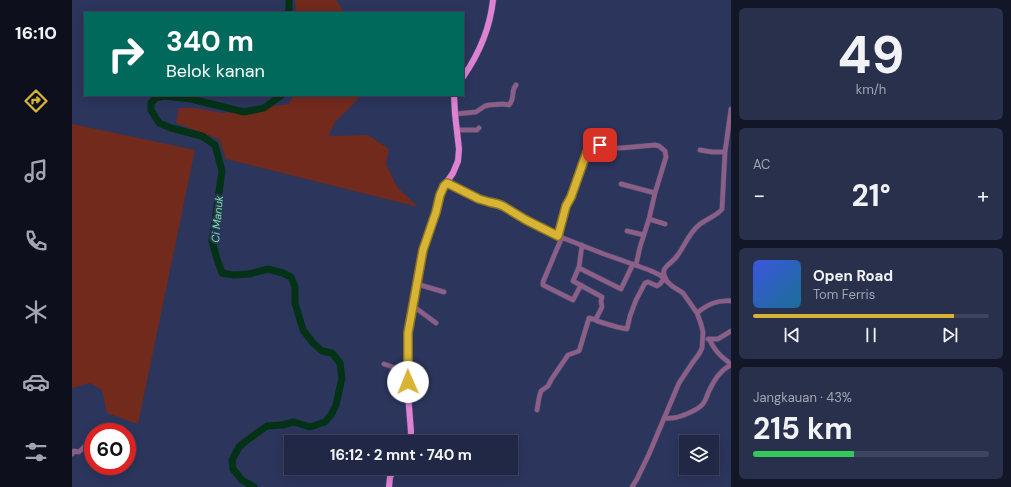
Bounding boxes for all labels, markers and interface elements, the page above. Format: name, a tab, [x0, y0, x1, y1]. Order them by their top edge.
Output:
text: 16:10	[15, 21, 57, 45]
text: 49	[838, 21, 904, 89]
text: 340 m	[166, 23, 254, 60]
icon: right	[100, 28, 152, 80]
text: Belok kanan	[166, 59, 265, 83]
text: km/h	[856, 81, 886, 98]
icon: directions	[22, 87, 50, 115]
pin	[583, 128, 617, 162]
icon: arrive	[589, 134, 611, 156]
text: AC	[753, 156, 770, 173]
icon: music	[22, 157, 50, 185]
text: 21°	[851, 176, 891, 215]
text: −	[753, 181, 765, 210]
text: +	[977, 181, 989, 210]
water label: Ci Manuk	[208, 194, 226, 243]
icon: phone	[22, 227, 50, 255]
text: Open Road	[813, 266, 893, 286]
text: Tom Ferris	[813, 286, 875, 303]
icon: climate	[22, 298, 50, 326]
icon: previous	[781, 324, 803, 346]
icon: pause	[860, 324, 882, 346]
icon: next	[939, 324, 961, 346]
position arrow	[387, 361, 429, 403]
icon: car	[22, 368, 50, 396]
text: Jangkauan · 43%	[753, 389, 852, 406]
text: 215 km	[753, 409, 853, 448]
speed limit sign: 60	[84, 423, 136, 475]
map controls	[679, 435, 719, 475]
button: layers	[679, 435, 719, 475]
icon: filters	[22, 438, 50, 466]
text: 16:12 · 2 mnt · 740 m	[330, 445, 472, 465]

